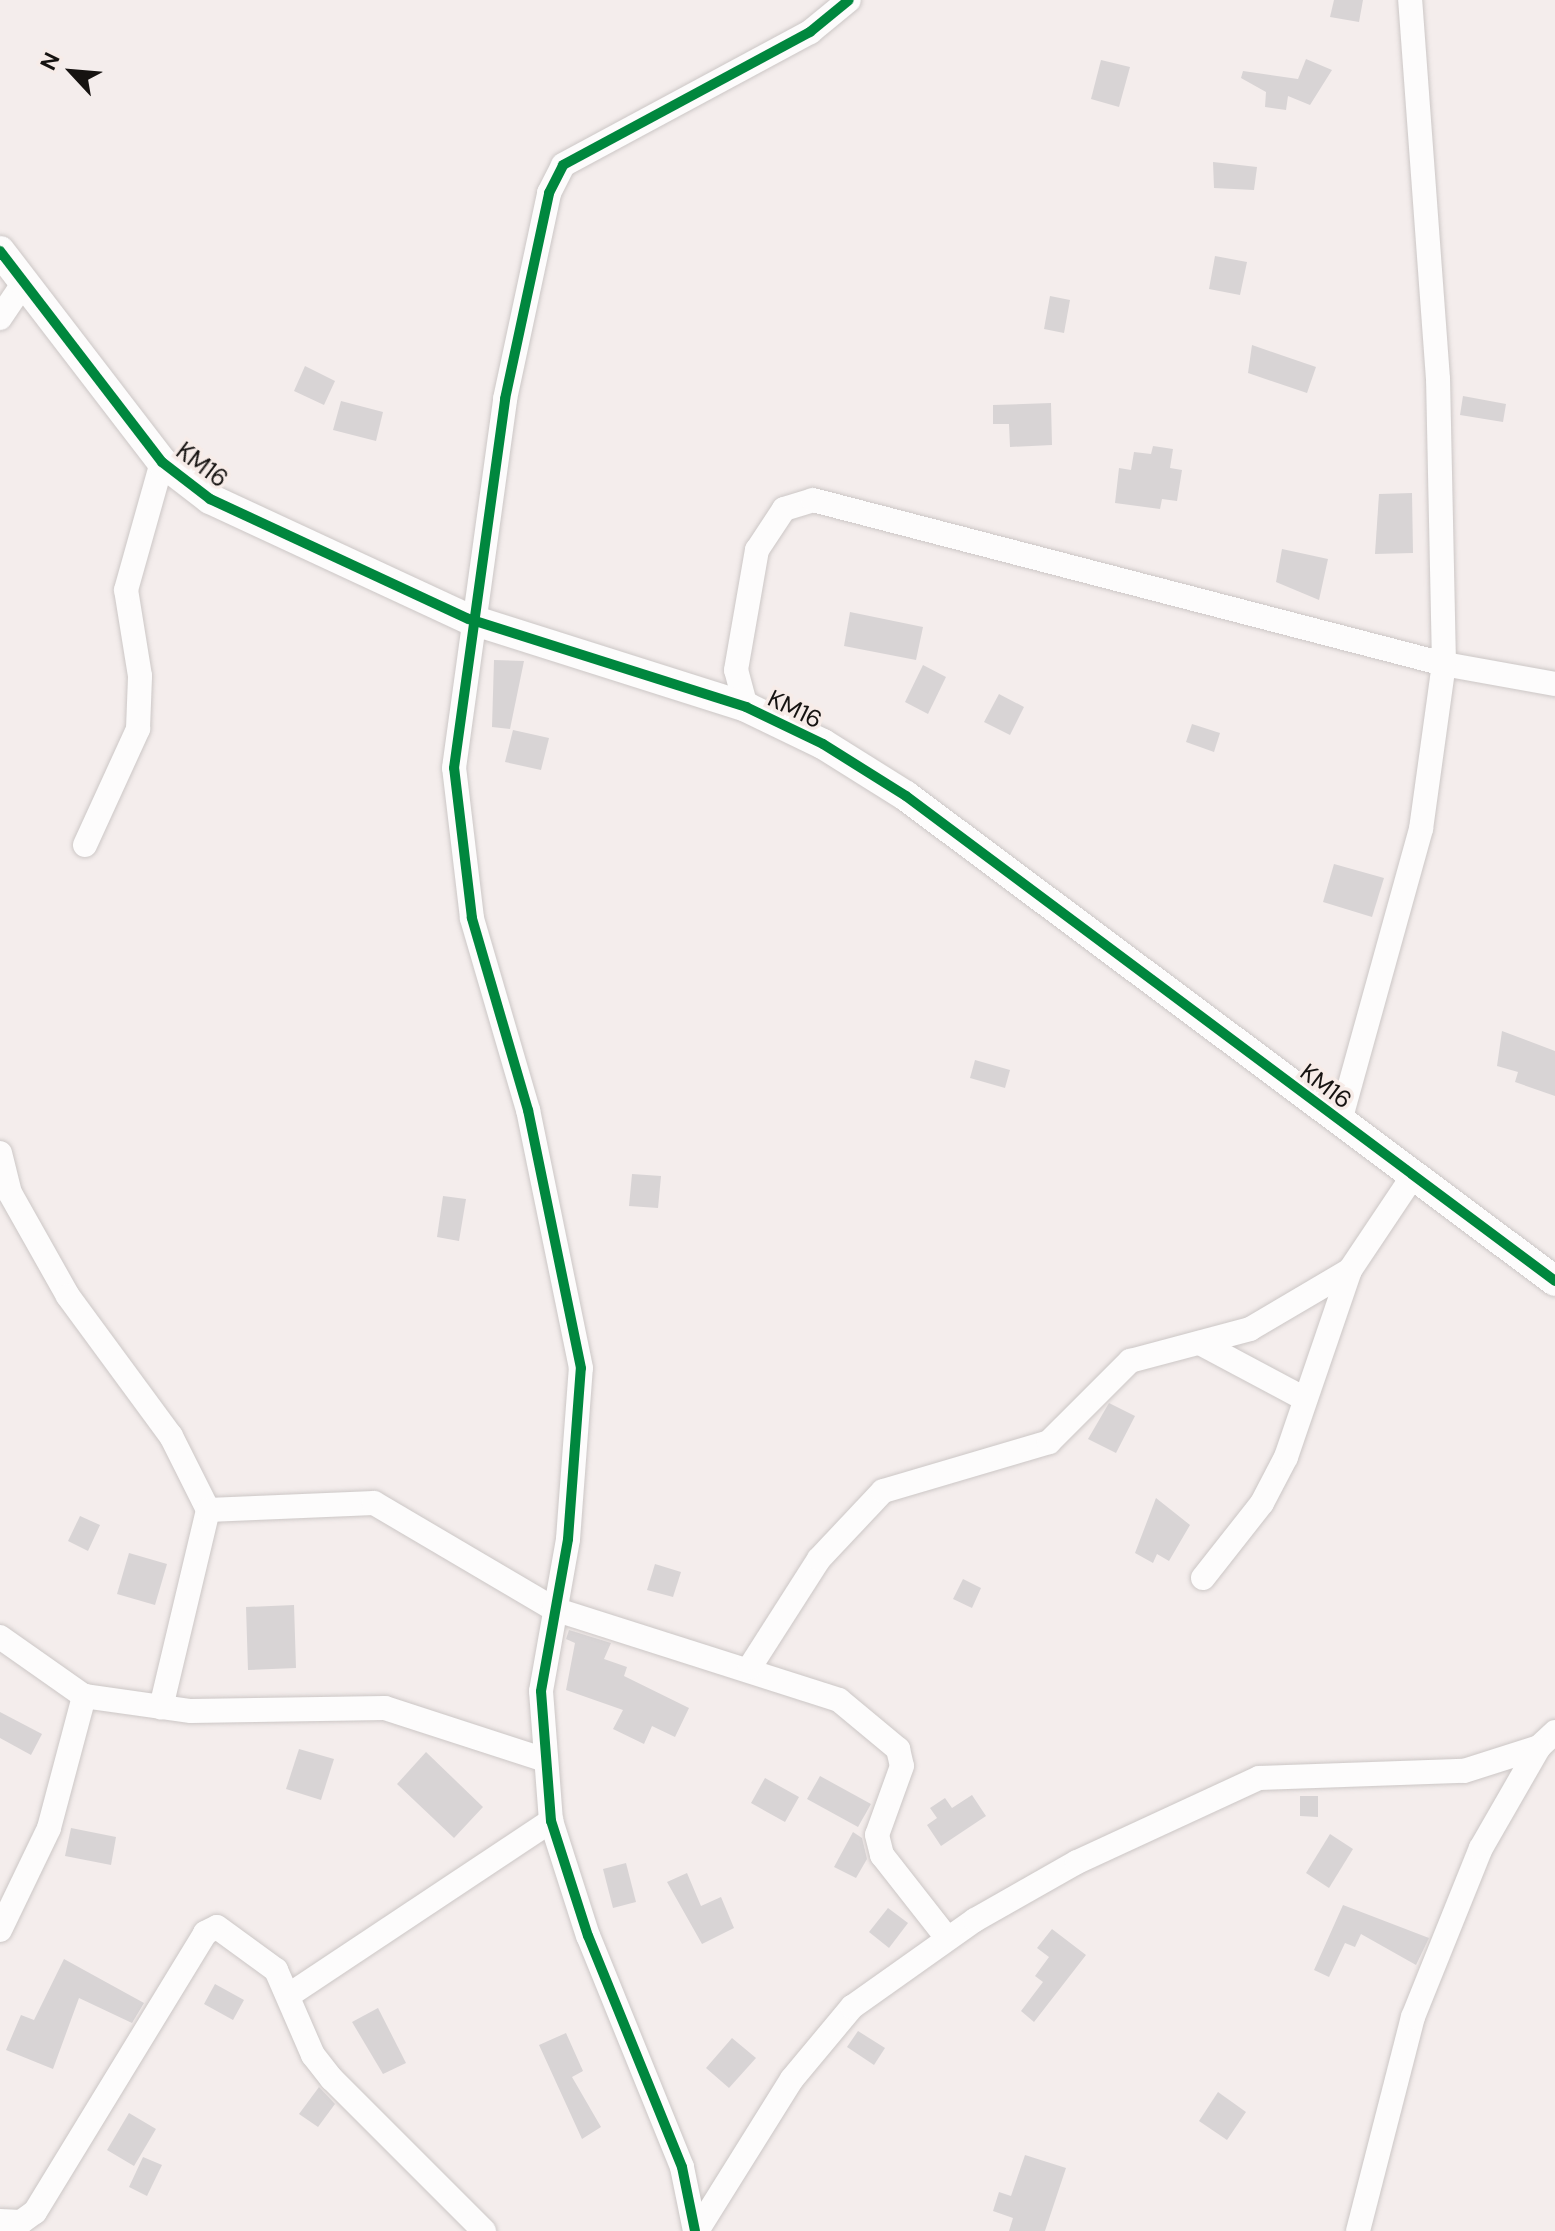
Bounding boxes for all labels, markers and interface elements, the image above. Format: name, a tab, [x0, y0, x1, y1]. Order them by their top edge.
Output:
north arrow	[32, 32, 112, 112]
text: N	[33, 48, 67, 75]
street label: KM16	[171, 436, 233, 494]
street label: KM16	[763, 684, 827, 734]
street label: KM16	[1295, 1057, 1357, 1115]

